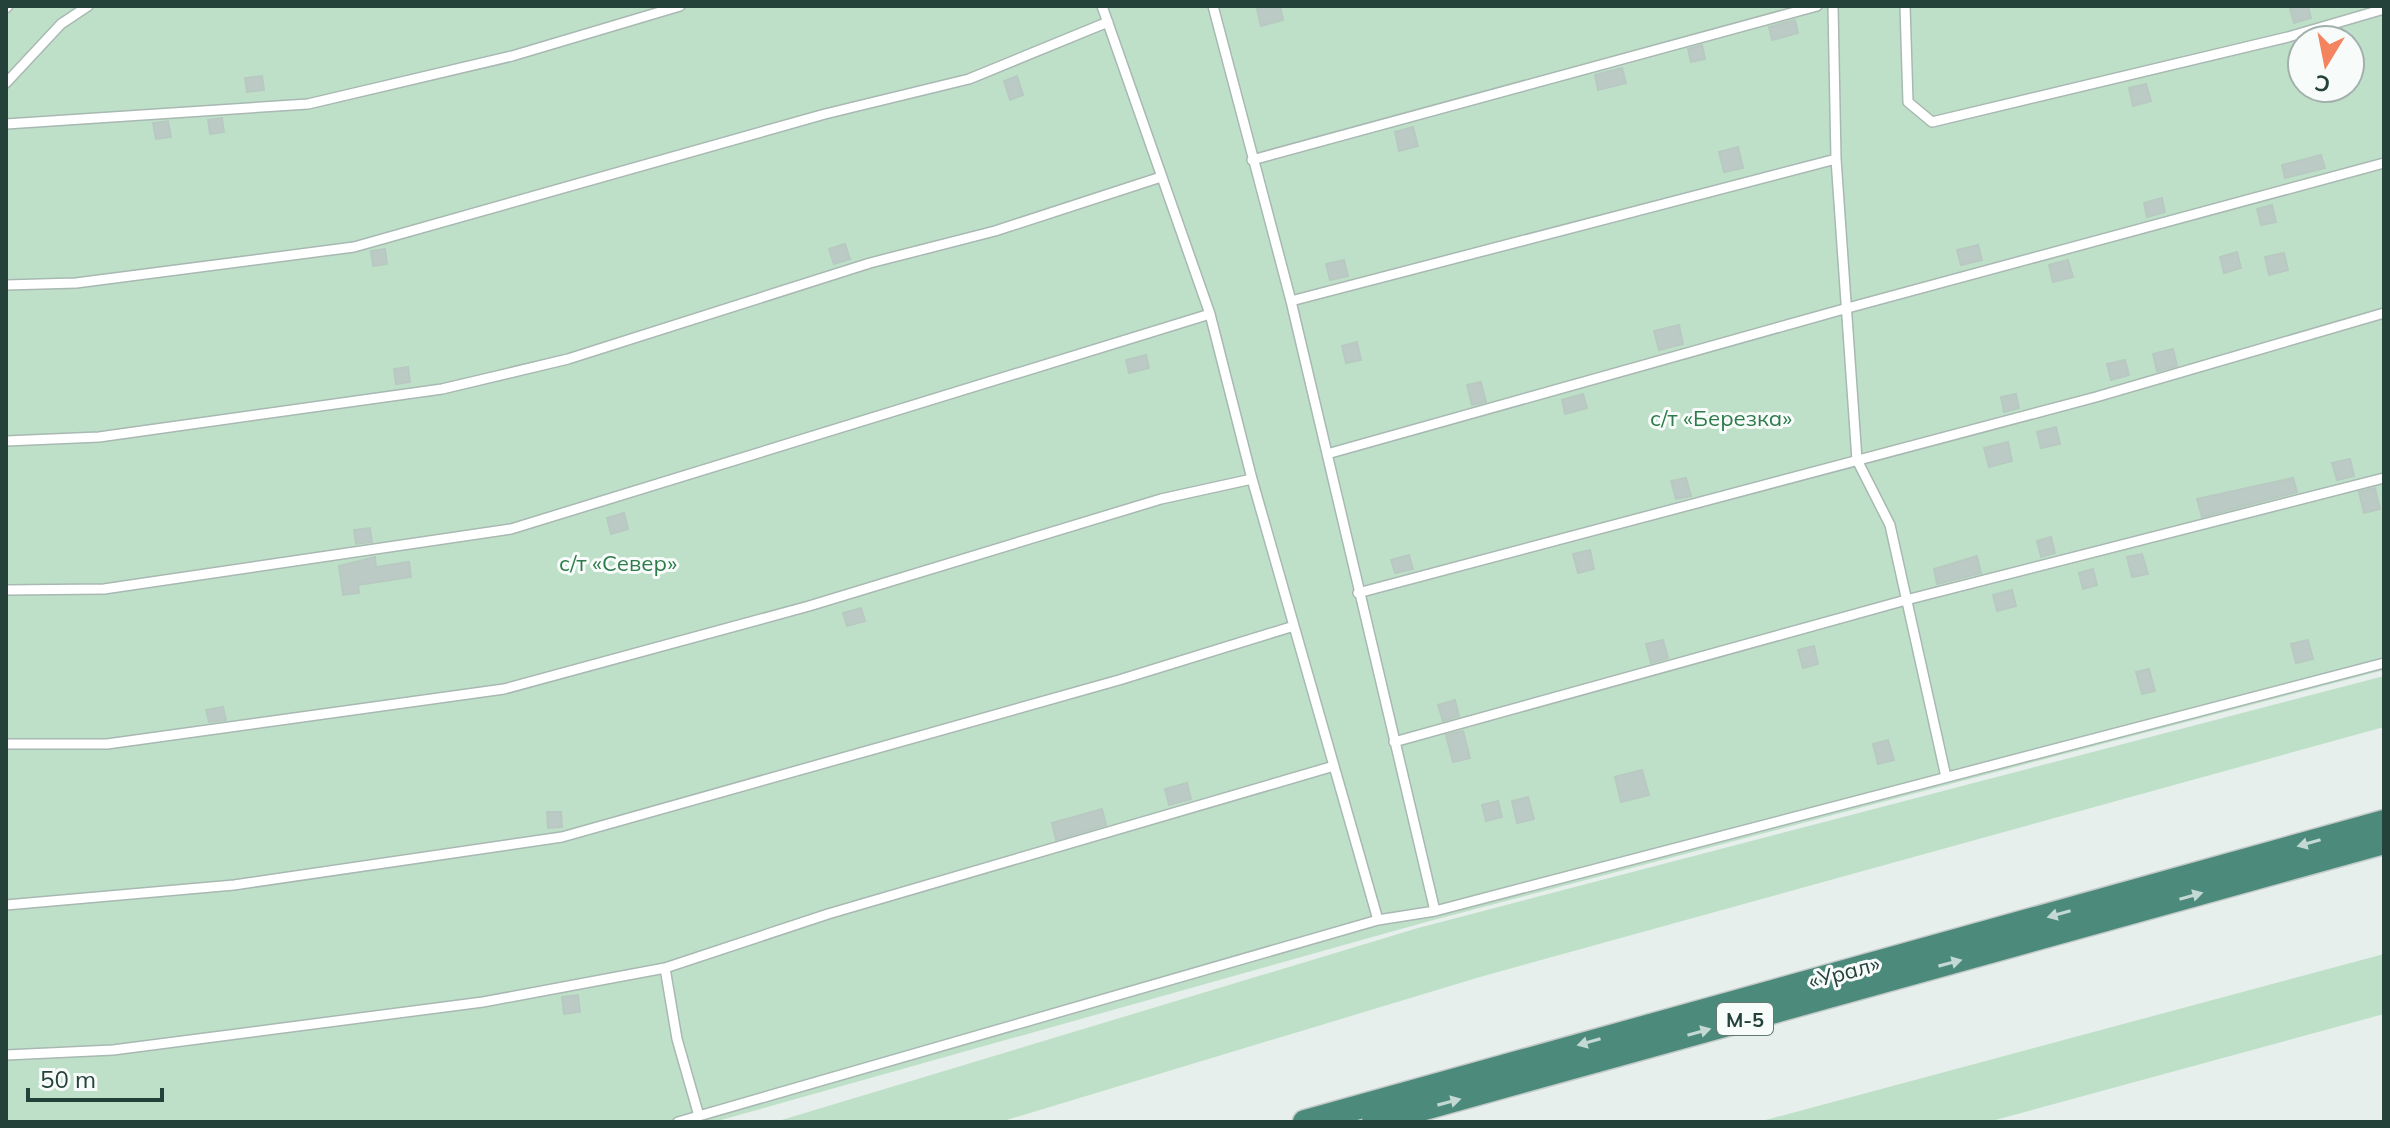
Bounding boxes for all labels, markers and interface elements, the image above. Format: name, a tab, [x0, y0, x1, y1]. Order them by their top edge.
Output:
north arrow	[2286, 24, 2366, 104]
text: С	[2313, 69, 2332, 99]
park label: с/т «Березка»	[1650, 404, 1792, 432]
park label: с/т «Север»	[559, 549, 677, 577]
one-way arrow	[2296, 838, 2321, 850]
one-way arrow	[2179, 889, 2203, 902]
one-way arrow	[2046, 908, 2071, 920]
street label: «Урал»	[1805, 949, 1883, 995]
one-way arrow	[1939, 956, 1963, 969]
road number: М-5	[1717, 1003, 1773, 1035]
one-way arrow	[1688, 1025, 1712, 1038]
one-way arrow	[1576, 1037, 1601, 1049]
scale bar	[28, 1052, 162, 1102]
text: 50 m	[40, 1064, 96, 1094]
one-way arrow	[1436, 1095, 1461, 1107]

